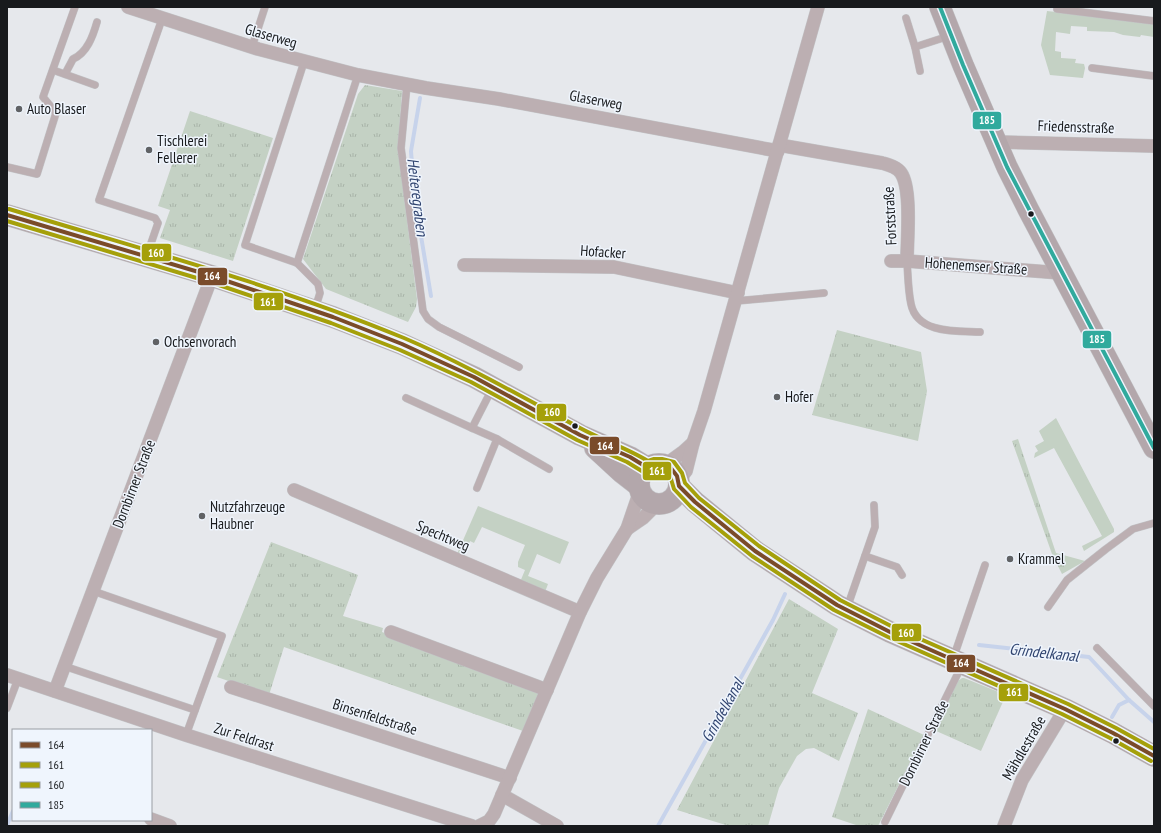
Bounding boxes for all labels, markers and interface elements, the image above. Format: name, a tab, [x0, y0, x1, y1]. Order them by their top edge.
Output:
street label: Glaserweg	[243, 19, 299, 52]
street label: Glaserweg	[568, 86, 624, 114]
place label: Auto Blaser	[27, 99, 87, 118]
marker: Auto Blaser	[14, 104, 24, 114]
line badge: 185	[972, 111, 1002, 130]
text: 185	[979, 113, 995, 127]
street label: Friedensstraße	[1037, 116, 1115, 137]
place label: Tischlerei Fellerer	[157, 131, 207, 167]
marker: Tischlerei Fellerer	[144, 145, 154, 155]
water label: Heiteregraben	[403, 157, 433, 238]
street label: Forststraße	[878, 186, 901, 246]
unlabelled marker	[1026, 209, 1036, 219]
street label: Hofacker	[580, 240, 627, 263]
line badge: 160	[141, 243, 172, 262]
text: 160	[148, 246, 164, 260]
street label: Hohenemser Straße	[924, 252, 1028, 279]
line badge: 164	[197, 267, 228, 286]
text: 164	[204, 269, 221, 283]
line badge: 161	[253, 292, 284, 311]
text: 161	[260, 295, 276, 309]
line badge: 185	[1082, 330, 1112, 349]
place label: Ochsenvorach	[164, 332, 236, 351]
text: 185	[1089, 332, 1105, 346]
marker: Ochsenvorach	[151, 337, 161, 347]
place label: Hofer	[785, 387, 814, 406]
marker: Hofer	[772, 392, 782, 402]
line badge: 160	[536, 403, 567, 422]
text: 160	[544, 405, 560, 419]
unlabelled marker	[570, 421, 580, 431]
line badge: 164	[589, 436, 620, 455]
street label: Dornbirner Straße	[108, 437, 159, 531]
text: 164	[597, 439, 614, 453]
line badge: 161	[642, 461, 672, 481]
text: 161	[649, 464, 665, 478]
place label: Nutzfahrzeuge Haubner	[210, 497, 285, 533]
marker: Nutzfahrzeuge Haubner	[197, 511, 207, 521]
street label: Spechtweg	[414, 516, 473, 555]
place label: Krammel	[1018, 549, 1065, 568]
marker: Krammel	[1005, 554, 1015, 564]
line badge: 160	[891, 623, 922, 642]
text: 160	[898, 626, 914, 640]
water label: Grindelkanal	[1008, 638, 1081, 666]
line badge: 164	[946, 654, 976, 673]
text: 164	[953, 656, 970, 670]
water label: Grindelkanal	[696, 674, 748, 745]
line badge: 161	[998, 683, 1029, 702]
text: 161	[1006, 685, 1022, 699]
street label: Binsenfeldstraße	[331, 694, 420, 739]
street label: Dornbirner Straße	[895, 697, 953, 789]
street label: Mähdlestraße	[998, 712, 1050, 783]
street label: Zur Feldrast	[212, 718, 276, 755]
legend	[12, 729, 152, 821]
unlabelled marker	[1111, 736, 1121, 746]
text: 164	[48, 737, 65, 752]
text: 161	[48, 757, 64, 772]
text: 160	[48, 777, 64, 792]
text: 185	[48, 797, 64, 812]

